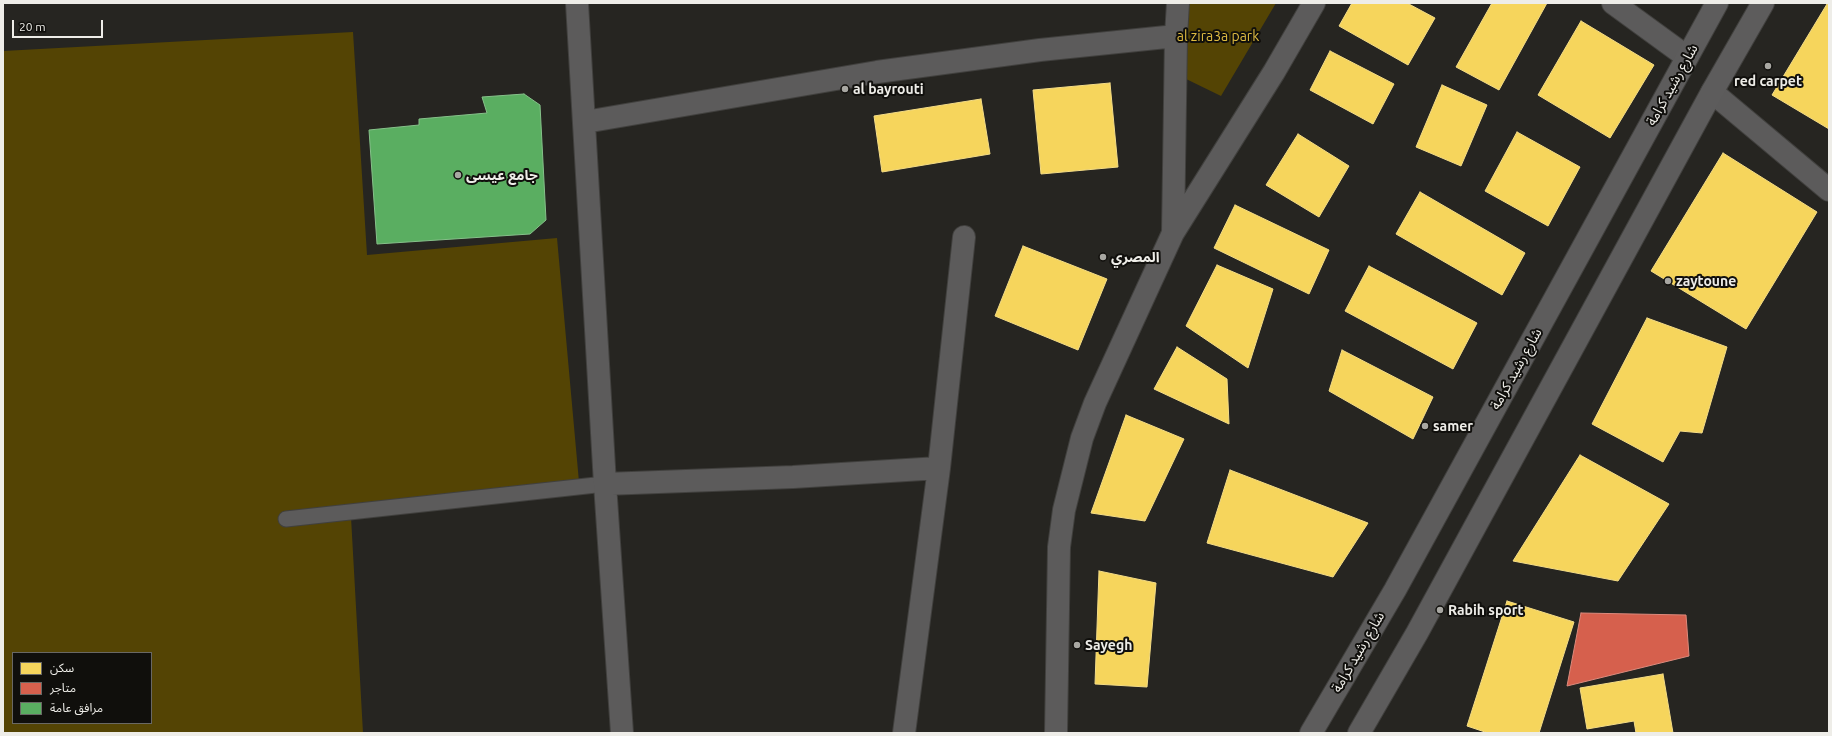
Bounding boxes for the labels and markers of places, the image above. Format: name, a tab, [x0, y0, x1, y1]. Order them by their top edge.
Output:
marker: red carpet	[1763, 61, 1773, 71]
place label: red carpet	[1734, 73, 1802, 89]
place label: al bayrouti	[853, 81, 924, 97]
marker: al bayrouti	[840, 84, 850, 94]
place label: جامع عيسى	[466, 167, 538, 183]
marker: جامع عيسى	[453, 170, 463, 180]
place label: المصري	[1111, 249, 1160, 265]
marker: المصري	[1098, 252, 1108, 262]
place label: zaytoune	[1676, 273, 1736, 289]
marker: zaytoune	[1663, 276, 1673, 286]
place label: samer	[1433, 418, 1473, 434]
marker: samer	[1420, 421, 1430, 431]
place label: Rabih sport	[1448, 602, 1524, 618]
marker: Rabih sport	[1435, 605, 1445, 615]
place label: Sayegh	[1085, 637, 1132, 653]
marker: Sayegh	[1072, 640, 1082, 650]

